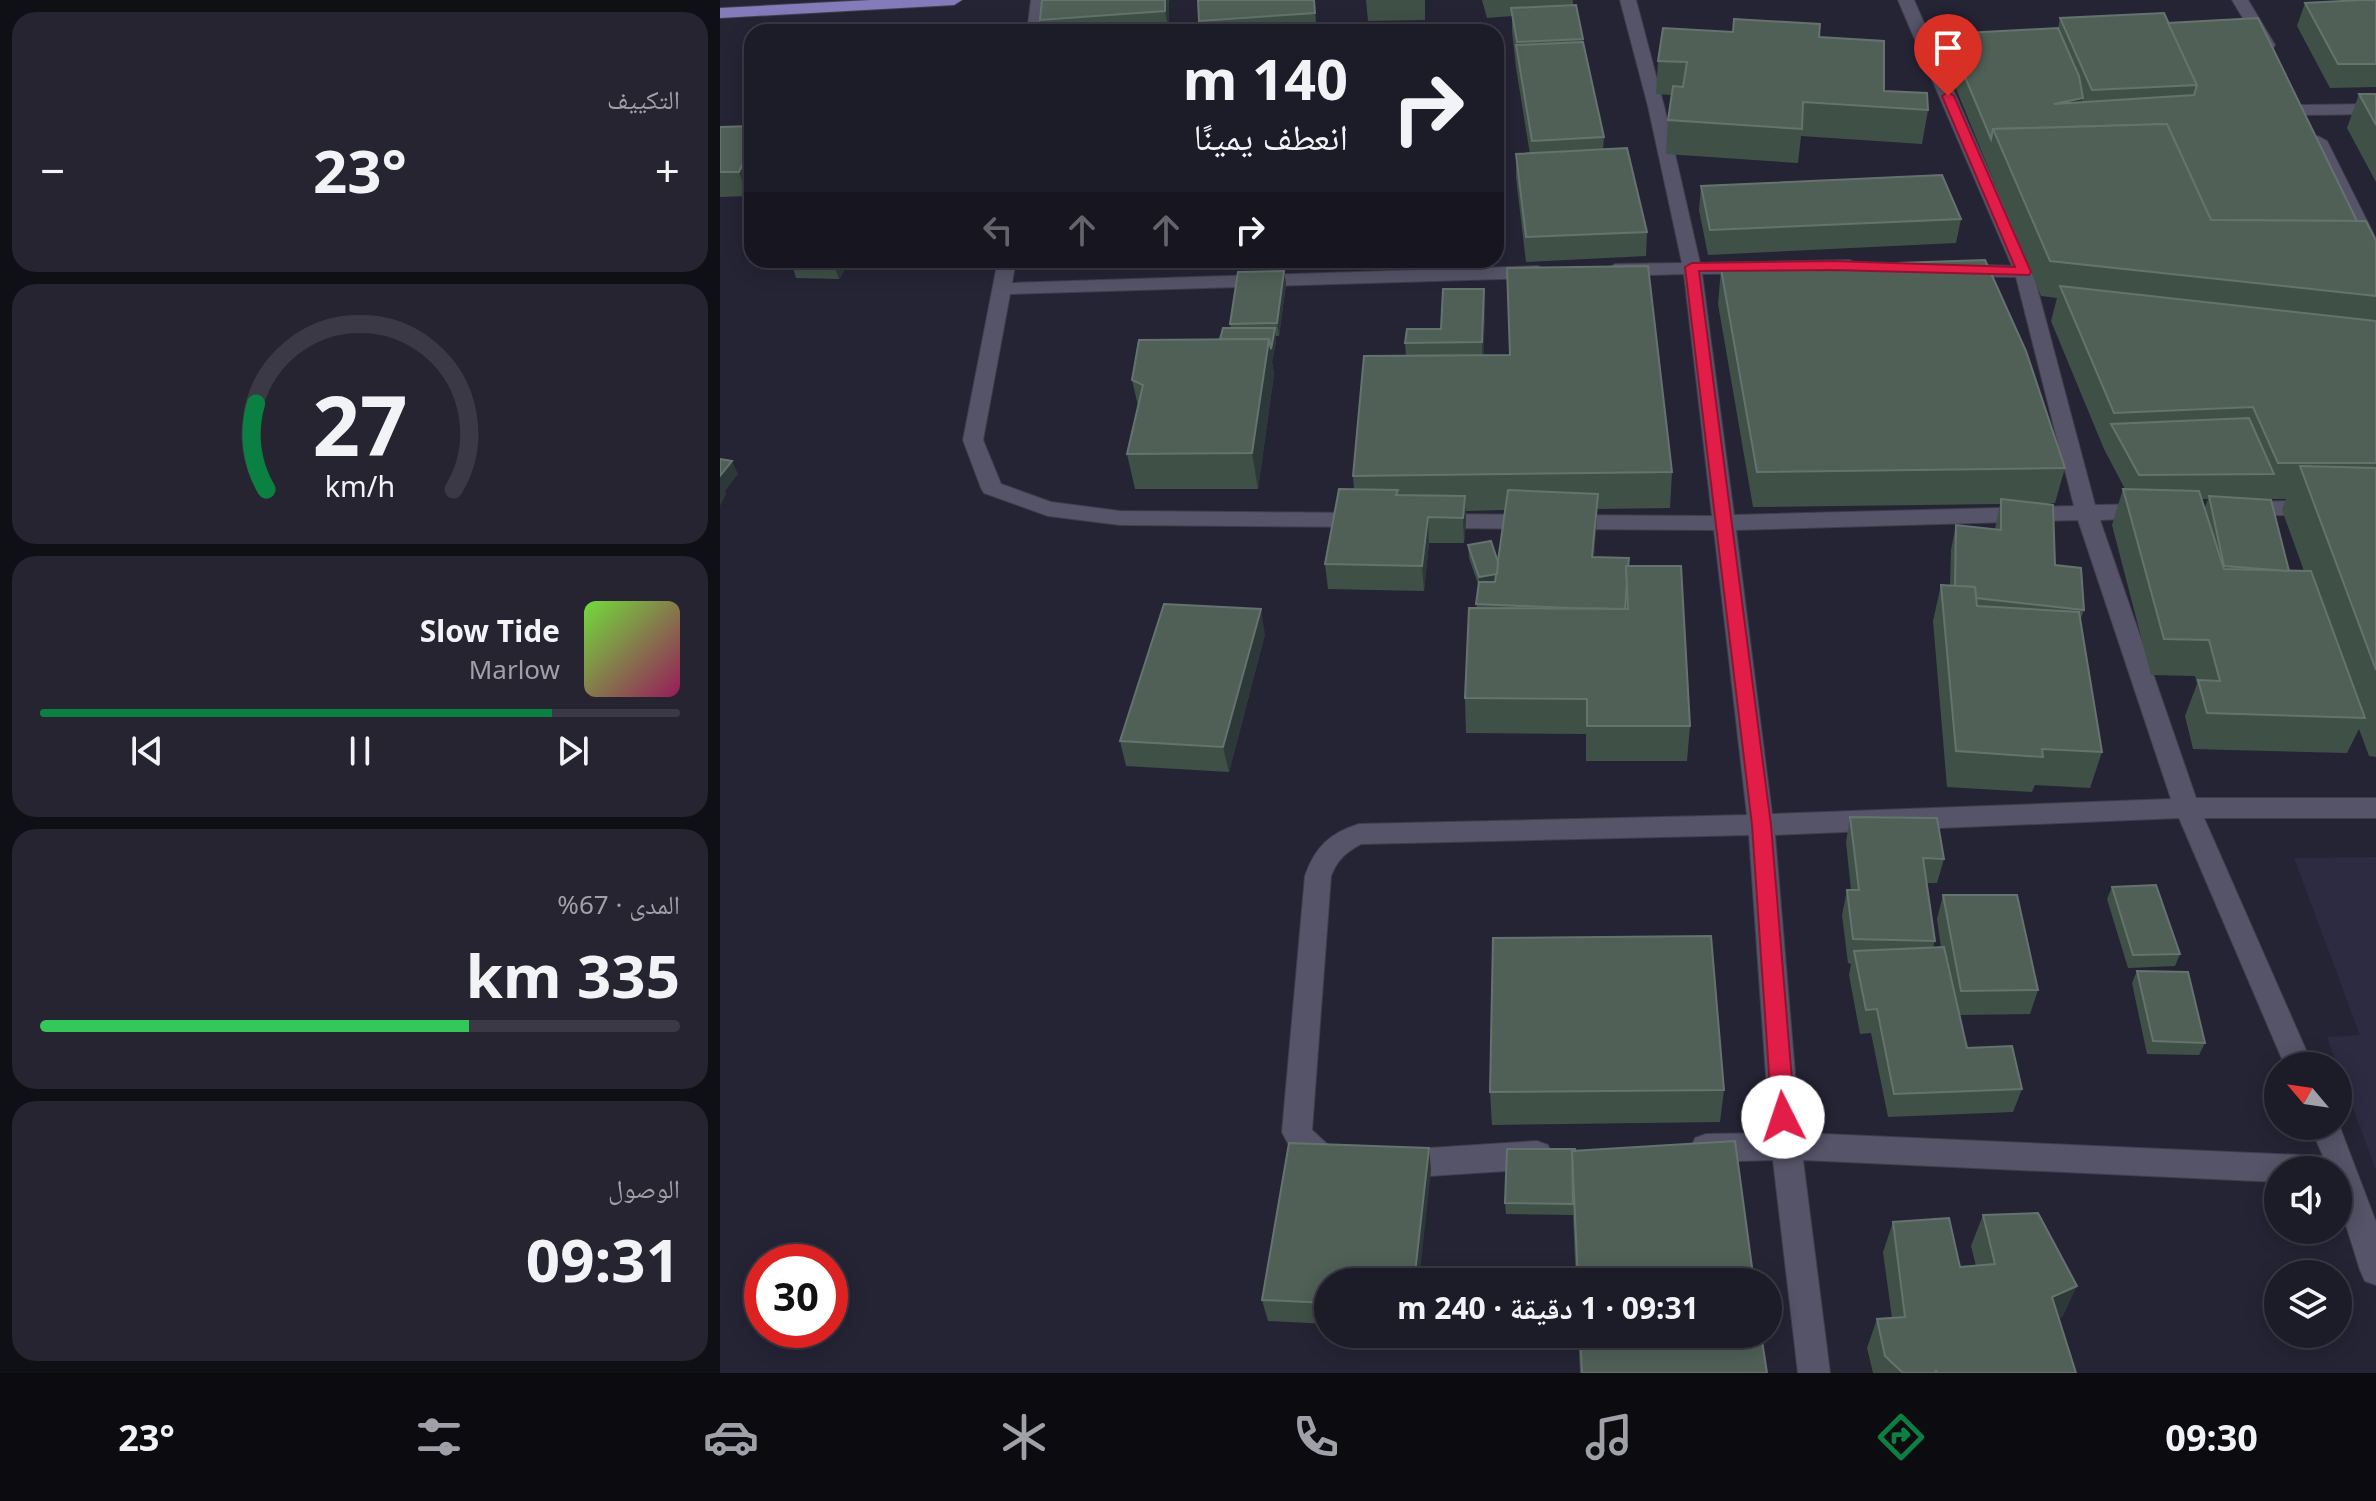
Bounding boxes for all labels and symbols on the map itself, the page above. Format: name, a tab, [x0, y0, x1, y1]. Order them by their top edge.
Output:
pin	[1914, 14.0, 1982, 96]
north arrow	[2264, 1052, 2352, 1140]
position arrow	[1741, 1075, 1825, 1159]
speed limit sign: 30	[744, 1244, 848, 1348]

